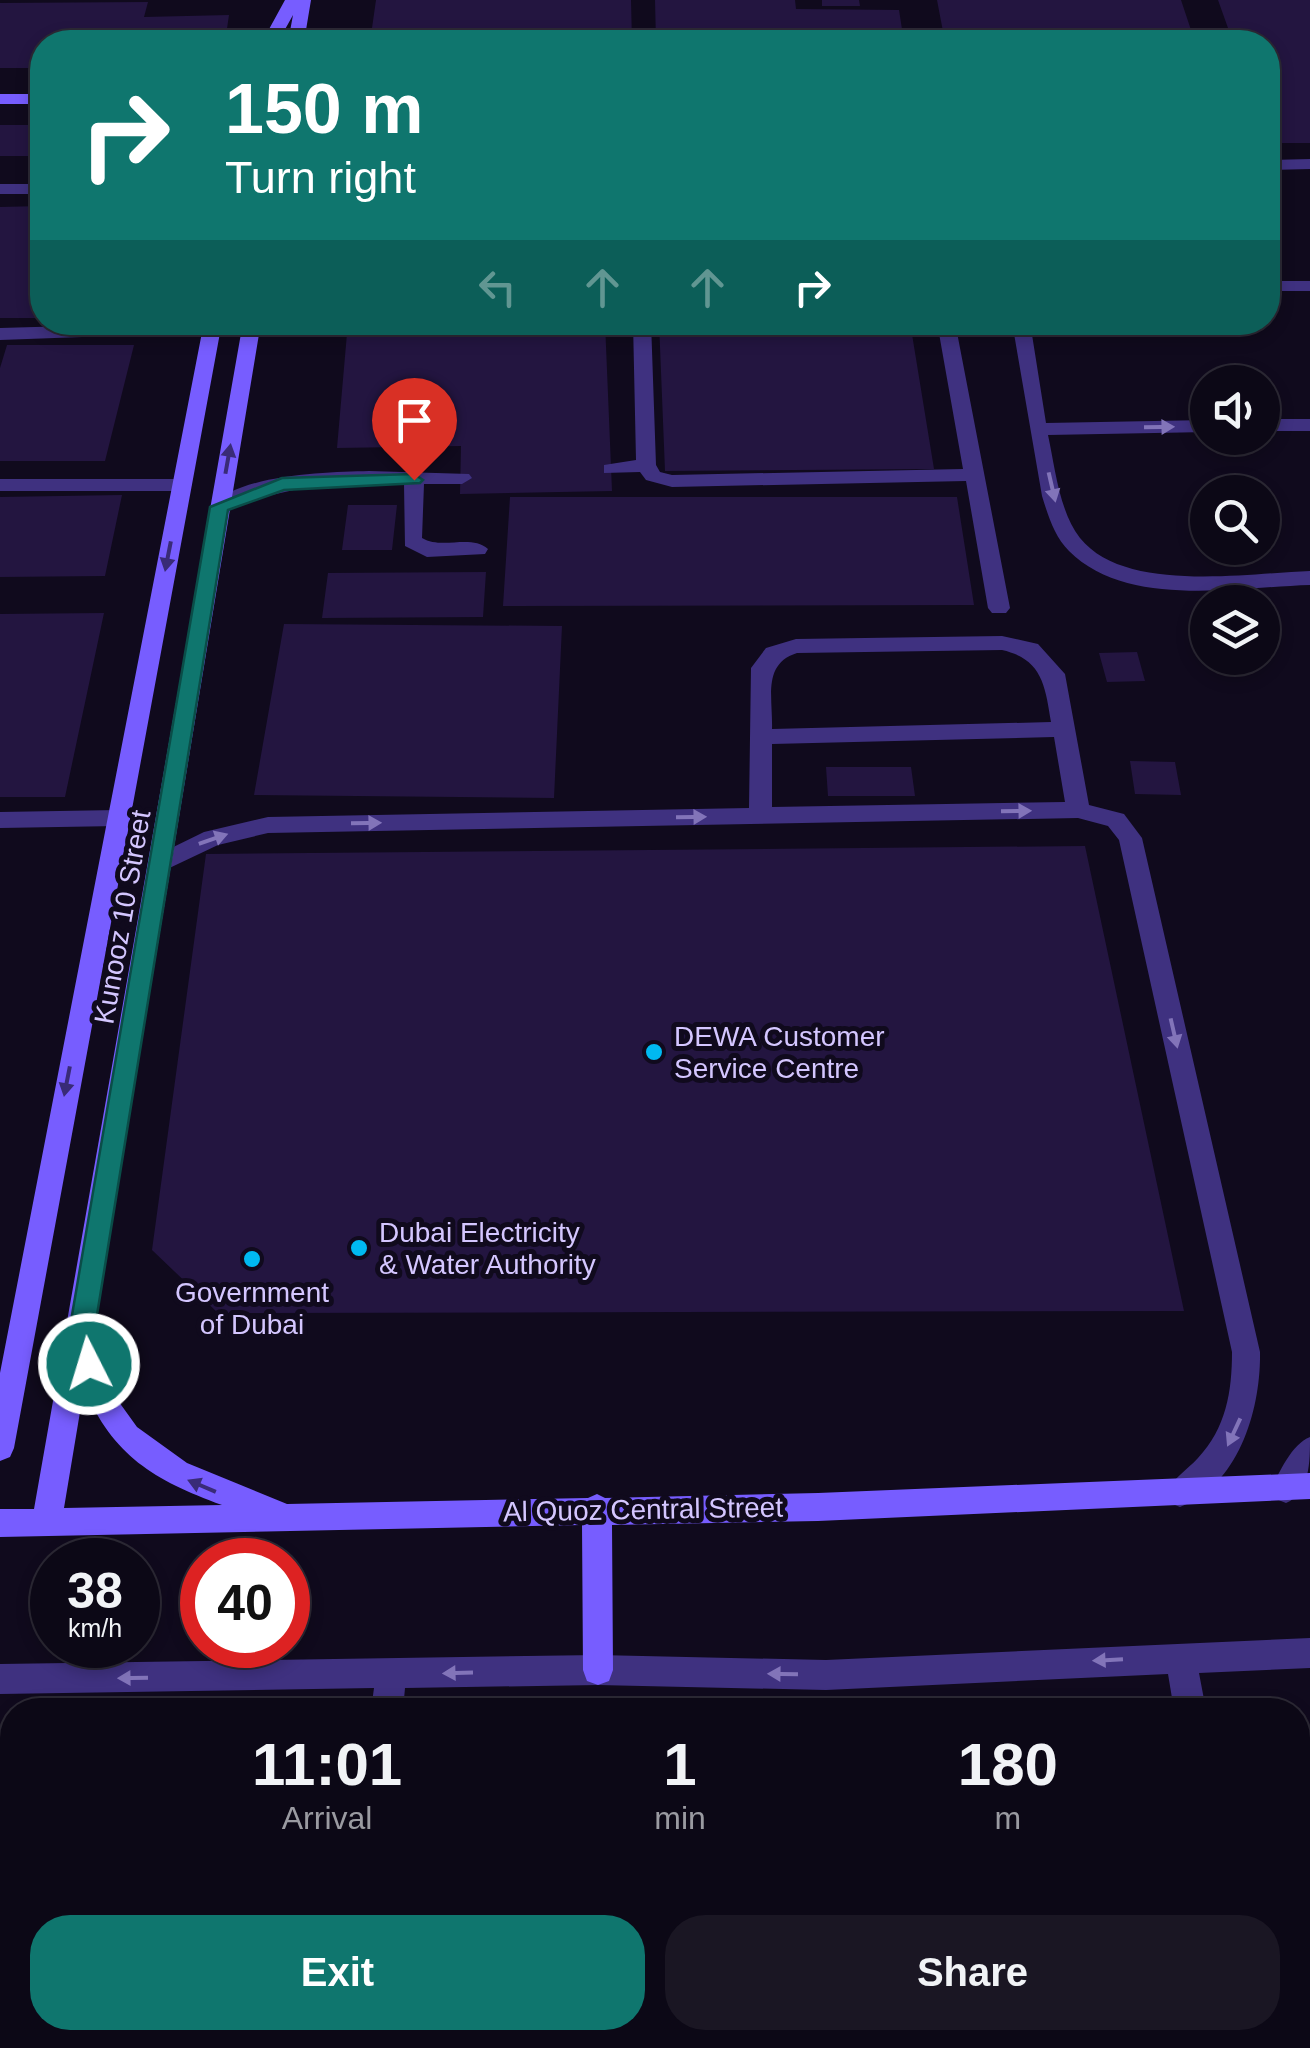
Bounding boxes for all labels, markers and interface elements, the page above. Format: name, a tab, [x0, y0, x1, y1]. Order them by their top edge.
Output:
icon: right	[60, 70, 190, 200]
text: 150 m	[225, 70, 423, 148]
text: Turn right	[225, 152, 416, 203]
icon: left	[470, 260, 525, 315]
icon: ahead	[575, 260, 630, 315]
icon: ahead	[680, 260, 735, 315]
icon: right	[785, 260, 840, 315]
map controls	[1190, 365, 1280, 675]
button: sound	[1190, 365, 1280, 455]
pin	[372, 378, 457, 481]
icon: arrive	[387, 393, 442, 448]
one-way arrow	[1144, 419, 1176, 435]
one-way arrow	[221, 442, 236, 474]
one-way arrow	[1045, 472, 1061, 503]
button: search	[1190, 475, 1280, 565]
one-way arrow	[160, 541, 175, 572]
button: layers	[1190, 585, 1280, 675]
one-way arrow	[1000, 803, 1032, 819]
street label: Kunooz 10 Street	[88, 808, 157, 1026]
one-way arrow	[675, 809, 707, 825]
one-way arrow	[350, 815, 382, 831]
one-way arrow	[198, 830, 228, 845]
one-way arrow	[1167, 1018, 1182, 1049]
place label: DEWA Customer Service Centre	[674, 1021, 885, 1084]
marker: DEWA Customer Service Centre	[643, 1041, 665, 1063]
one-way arrow	[59, 1066, 74, 1097]
place label: Dubai Electricity & Water Authority	[379, 1217, 596, 1280]
marker: Dubai Electricity & Water Authority	[348, 1237, 370, 1259]
marker: Government of Dubai	[241, 1248, 263, 1270]
place label: Government of Dubai	[175, 1277, 329, 1340]
position arrow	[37, 1312, 141, 1416]
one-way arrow	[1225, 1418, 1242, 1447]
one-way arrow	[187, 1478, 217, 1494]
street label: Al Quoz Central Street	[503, 1492, 784, 1527]
speed limit sign: 40	[180, 1538, 310, 1668]
text: 38	[67, 1563, 123, 1619]
text: km/h	[68, 1614, 122, 1642]
one-way arrow	[1091, 1652, 1123, 1668]
one-way arrow	[767, 1665, 799, 1681]
one-way arrow	[442, 1666, 474, 1682]
one-way arrow	[117, 1670, 149, 1686]
text: 11:01	[252, 1731, 402, 1798]
text: 1	[663, 1731, 697, 1798]
text: 180	[958, 1731, 1058, 1798]
text: Arrival	[282, 1800, 372, 1836]
text: min	[654, 1800, 706, 1836]
text: m	[995, 1800, 1021, 1836]
button: Exit	[30, 1915, 645, 2030]
button: Share	[665, 1915, 1280, 2030]

